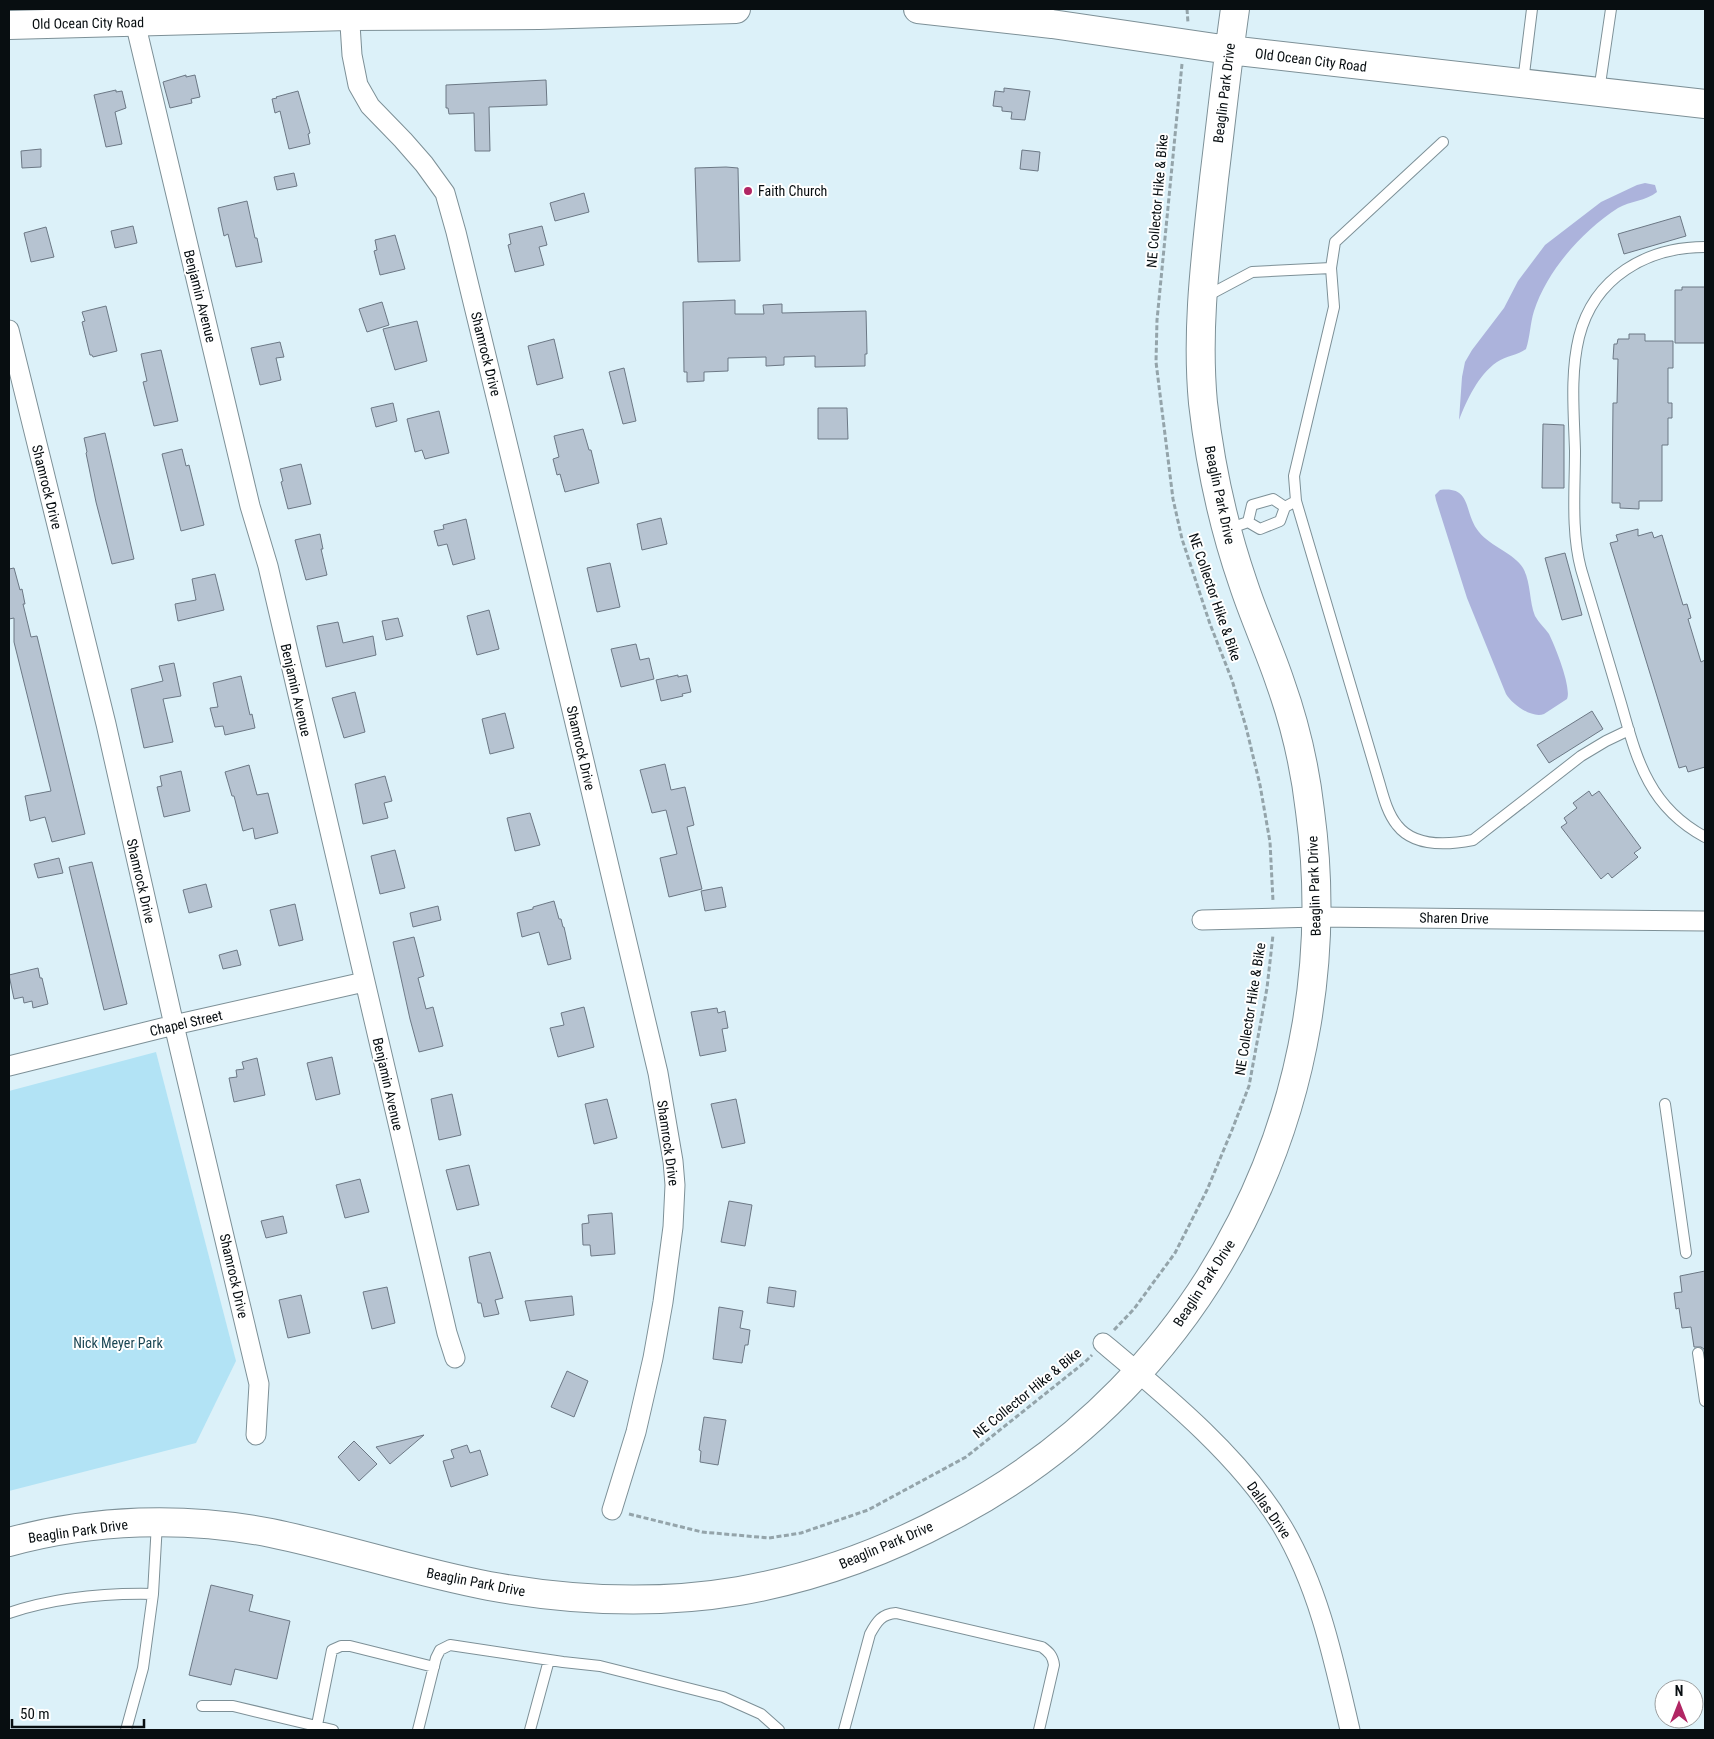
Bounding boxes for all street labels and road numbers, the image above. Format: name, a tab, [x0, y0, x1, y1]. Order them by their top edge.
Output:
street label: Old Ocean City Road	[32, 14, 144, 32]
street label: Beaglin Park Drive	[1210, 42, 1238, 144]
street label: Old Ocean City Road	[1254, 45, 1368, 75]
street label: NE Collector Hike & Bike	[1143, 133, 1171, 268]
street label: Benjamin Avenue	[181, 248, 219, 344]
street label: Shamrock Drive	[468, 310, 504, 398]
street label: Shamrock Drive	[29, 443, 65, 531]
street label: Beaglin Park Drive	[1202, 444, 1238, 546]
street label: NE Collector Hike & Bike	[1186, 531, 1245, 663]
street label: Benjamin Avenue	[278, 642, 315, 738]
street label: Shamrock Drive	[563, 704, 599, 792]
street label: Beaglin Park Drive	[1304, 835, 1324, 936]
street label: Shamrock Drive	[123, 837, 159, 925]
street label: Sharen Drive	[1419, 909, 1489, 927]
street label: NE Collector Hike & Bike	[1232, 941, 1268, 1076]
street label: Chapel Street	[148, 1007, 224, 1039]
street label: Benjamin Avenue	[370, 1036, 407, 1132]
street label: Shamrock Drive	[654, 1099, 682, 1187]
street label: Shamrock Drive	[216, 1232, 252, 1320]
street label: Beaglin Park Drive	[1170, 1236, 1238, 1329]
street label: NE Collector Hike & Bike	[970, 1344, 1084, 1441]
street label: Dallas Drive	[1244, 1479, 1295, 1542]
street label: Beaglin Park Drive	[27, 1516, 129, 1546]
street label: Beaglin Park Drive	[837, 1518, 936, 1572]
street label: Beaglin Park Drive	[425, 1565, 527, 1600]

